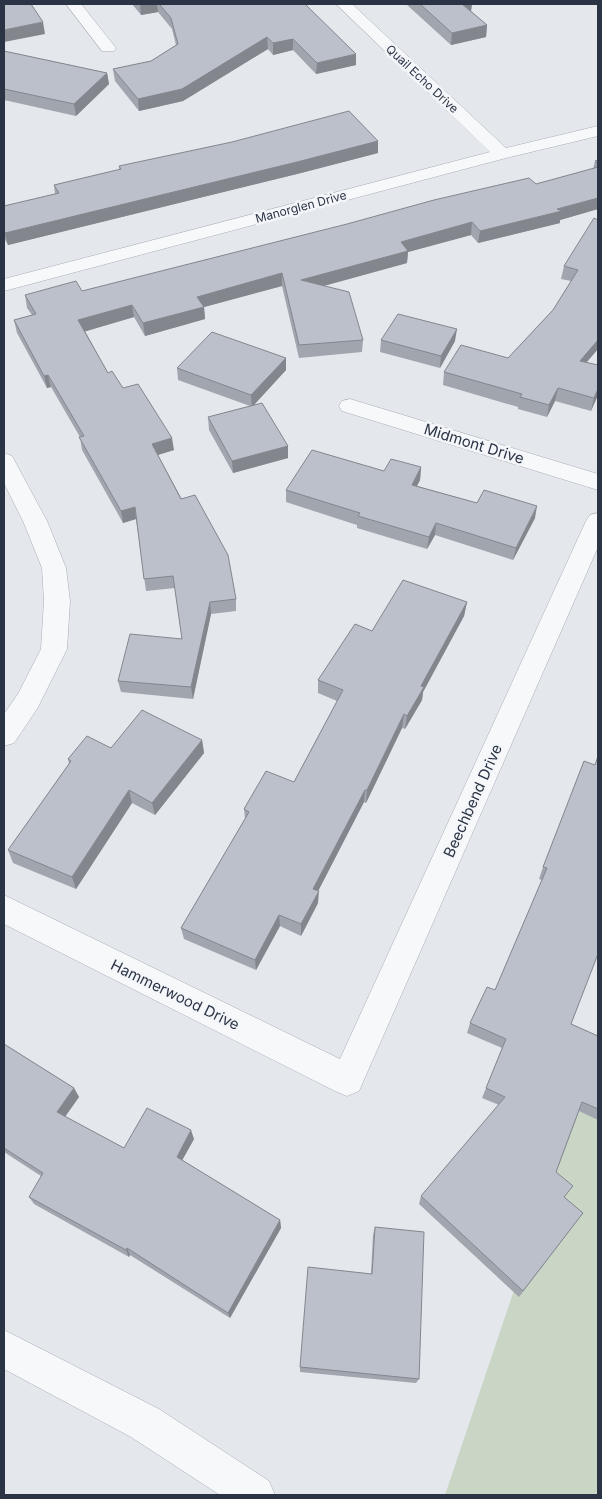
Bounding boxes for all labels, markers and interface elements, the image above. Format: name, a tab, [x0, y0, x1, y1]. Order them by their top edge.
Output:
street label: Quail Echo Drive	[383, 41, 462, 116]
street label: Manorglen Drive	[254, 187, 348, 226]
street label: Midmont Drive	[422, 419, 527, 468]
street label: Beechbend Drive	[439, 741, 506, 860]
street label: Hammerwood Drive	[108, 955, 243, 1034]

